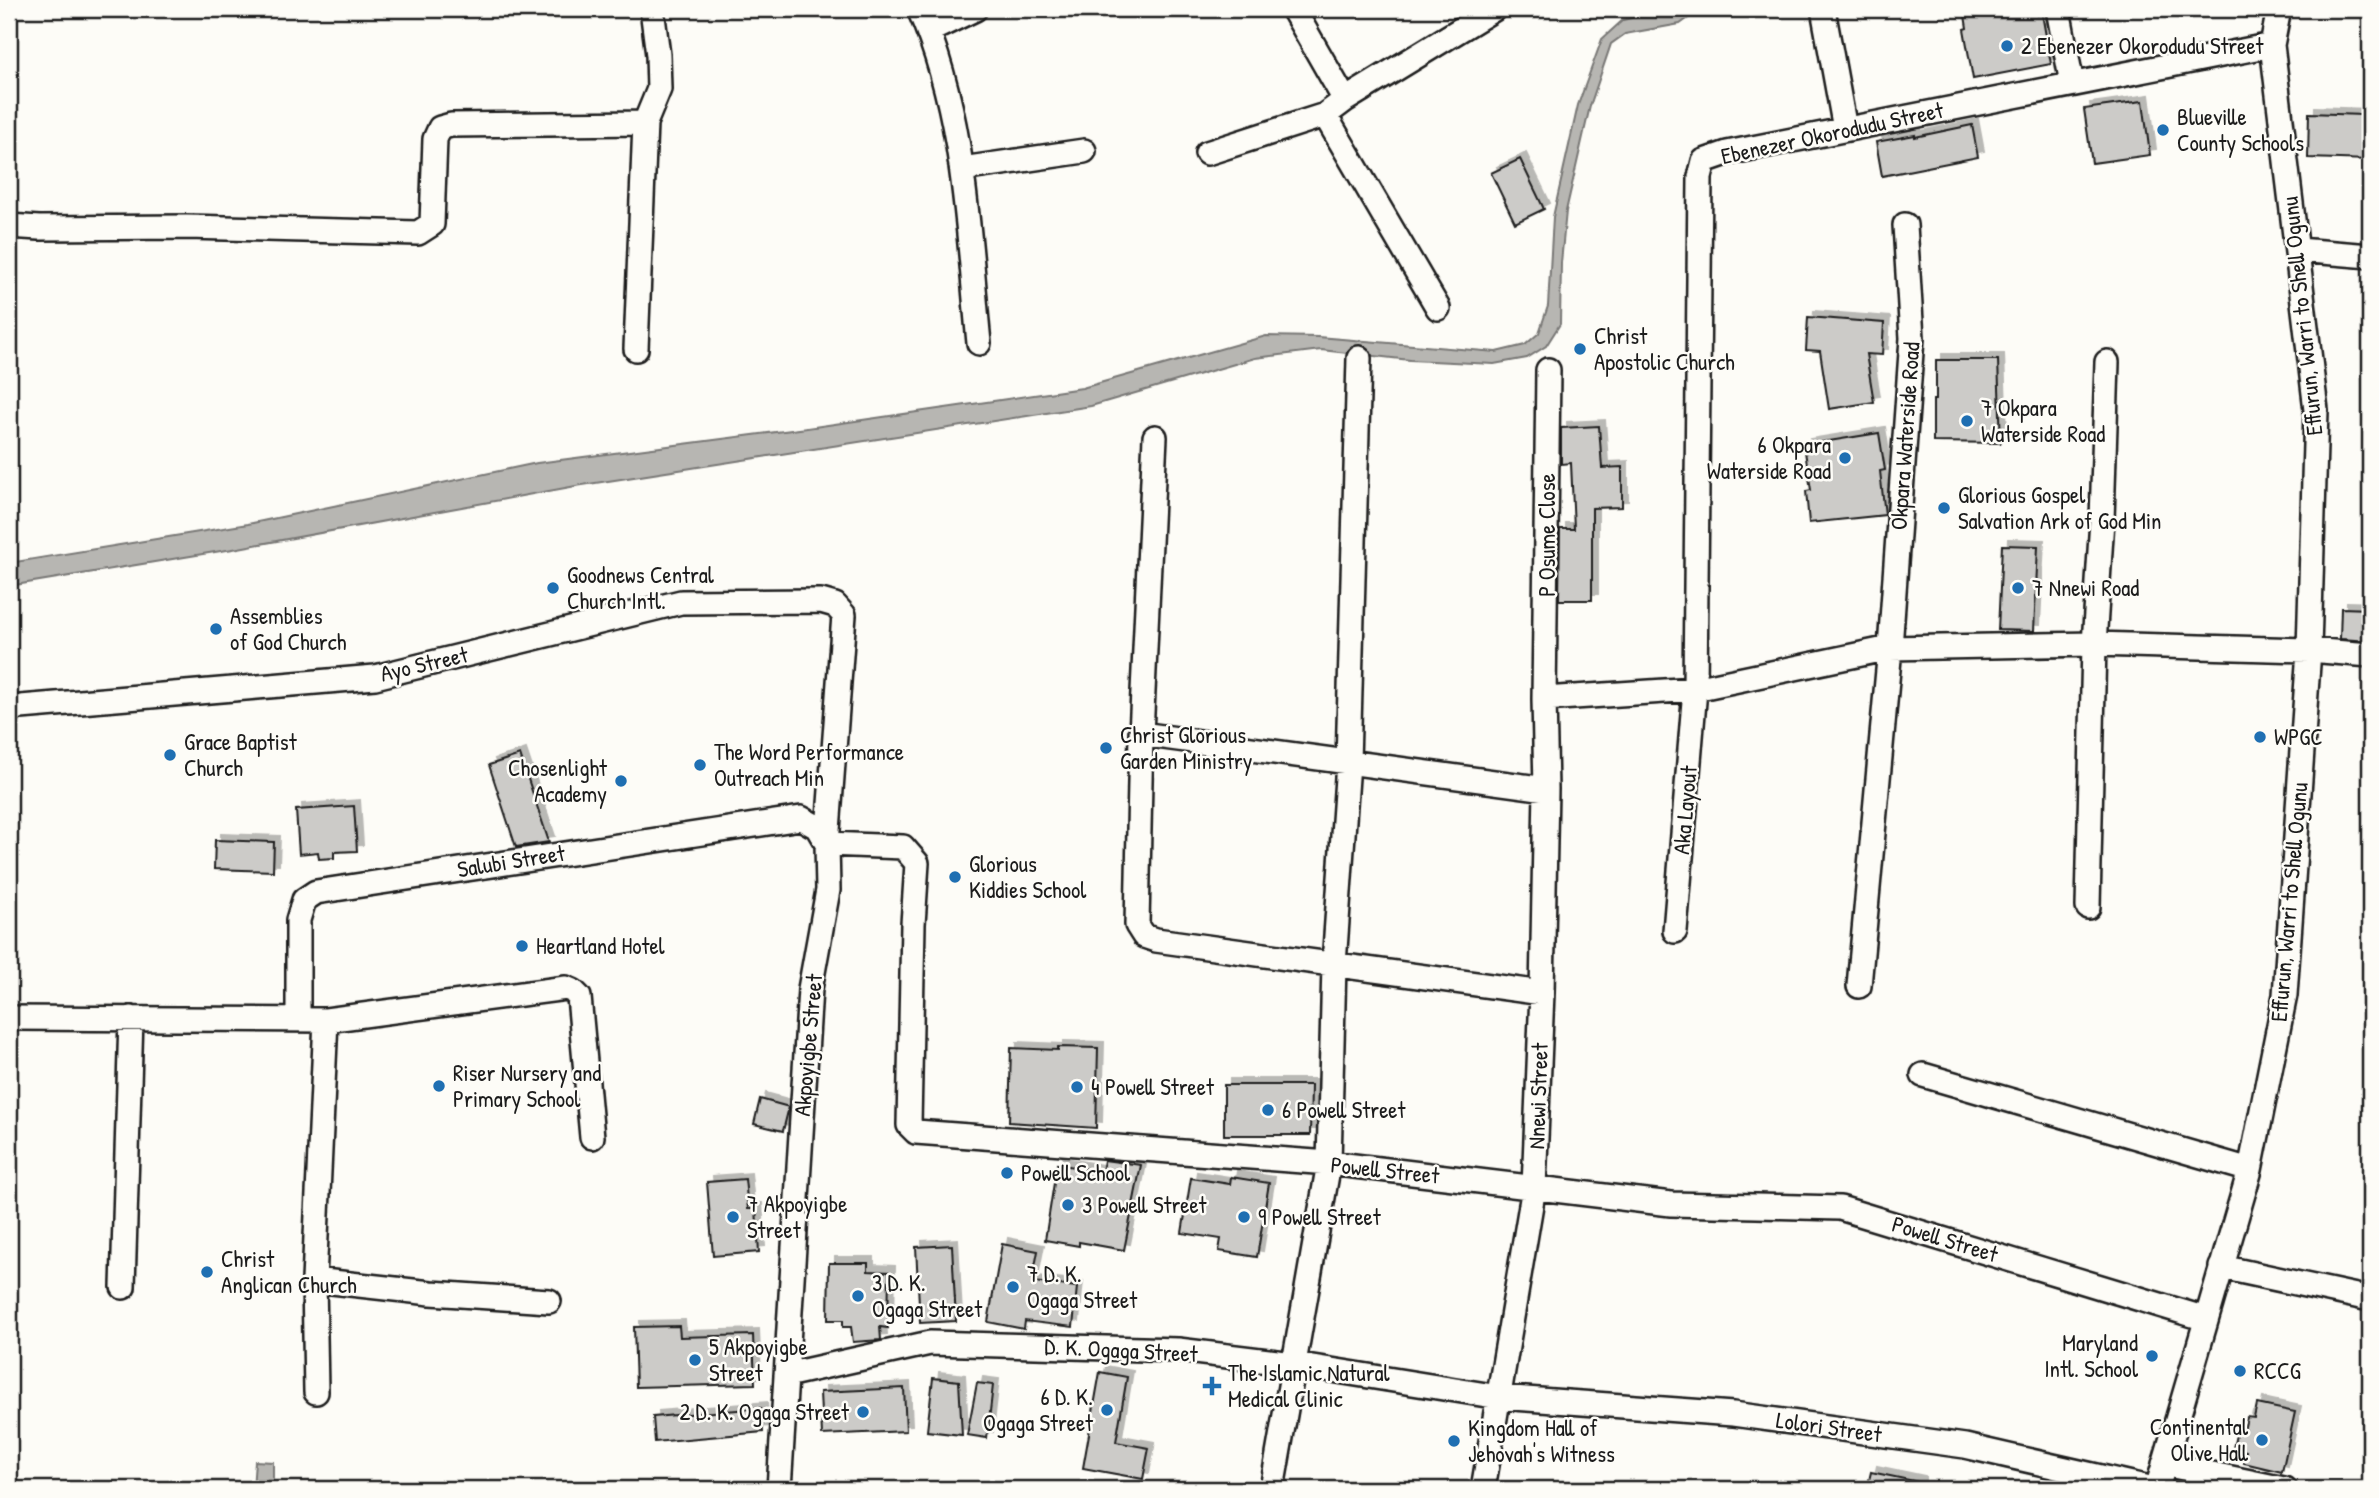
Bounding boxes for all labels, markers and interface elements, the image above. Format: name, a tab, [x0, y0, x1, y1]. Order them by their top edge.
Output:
place label: 2 Ebenezer Okorodudu Street	[2021, 30, 2265, 61]
marker: 2 Ebenezer Okorodudu Street	[1999, 38, 2015, 54]
street label: Ebenezer Okorodudu Street	[1718, 94, 1947, 171]
place label: Blueville County Schools	[2177, 101, 2304, 158]
marker: Blueville County Schools	[2155, 122, 2171, 138]
street label: Effurun, Warri to Shell Ogunu	[2274, 195, 2329, 437]
place label: Christ Apostolic Church	[1594, 320, 1735, 377]
marker: Christ Apostolic Church	[1572, 341, 1588, 357]
street label: Okpara Waterside Road	[1882, 341, 1927, 531]
place label: 7 Okpara Waterside Road	[1981, 392, 2105, 449]
marker: 7 Okpara Waterside Road	[1959, 413, 1975, 429]
place label: 6 Okpara Waterside Road	[1707, 429, 1831, 486]
marker: 6 Okpara Waterside Road	[1837, 450, 1853, 466]
street label: P Osume Close	[1531, 473, 1562, 597]
place label: Glorious Gospel Salvation Ark of God Min	[1958, 479, 2161, 536]
marker: Glorious Gospel Salvation Ark of God Min	[1936, 500, 1952, 516]
place label: Goodnews Central Church Intl.	[567, 559, 715, 616]
place label: 7 Nnewi Road	[2032, 572, 2139, 603]
marker: Goodnews Central Church Intl.	[545, 580, 561, 596]
marker: 7 Nnewi Road	[2010, 580, 2026, 596]
place label: Assemblies of God Church	[230, 600, 347, 657]
marker: Assemblies of God Church	[208, 621, 224, 637]
street label: Ayo Street	[377, 638, 472, 689]
place label: Christ Glorious Garden Ministry	[1120, 719, 1253, 776]
place label: WPGC	[2274, 721, 2323, 752]
place label: Grace Baptist Church	[184, 726, 298, 783]
marker: WPGC	[2252, 729, 2268, 745]
place label: The Word Performance Outreach Min	[714, 736, 904, 793]
marker: Christ Glorious Garden Ministry	[1098, 740, 1114, 756]
marker: Grace Baptist Church	[162, 747, 178, 763]
place label: Chosenlight Academy	[508, 752, 608, 809]
marker: The Word Performance Outreach Min	[692, 757, 708, 773]
street label: Aka Layout	[1665, 763, 1704, 856]
marker: Chosenlight Academy	[613, 773, 629, 789]
street label: Effurun, Warri to Shell Ogunu	[2263, 781, 2314, 1023]
street label: Salubi Street	[455, 837, 568, 884]
place label: Glorious Kiddies School	[969, 848, 1087, 905]
marker: Glorious Kiddies School	[947, 869, 963, 885]
place label: Heartland Hotel	[536, 930, 666, 961]
marker: Heartland Hotel	[514, 938, 530, 954]
street label: Akpoyigbe Street	[786, 972, 829, 1117]
street label: Nnewi Street	[1520, 1041, 1555, 1150]
place label: Riser Nursery and Primary School	[453, 1057, 601, 1114]
place label: 4 Powell Street	[1091, 1071, 1215, 1102]
marker: Riser Nursery and Primary School	[431, 1078, 447, 1094]
marker: 4 Powell Street	[1069, 1079, 1085, 1095]
place label: 6 Powell Street	[1282, 1094, 1406, 1125]
marker: 6 Powell Street	[1260, 1102, 1276, 1118]
street label: Powell Street	[1329, 1148, 1442, 1191]
place label: Powell School	[1021, 1157, 1131, 1188]
marker: Powell School	[999, 1165, 1015, 1181]
place label: 7 Akpoyigbe Street	[747, 1188, 847, 1245]
place label: 3 Powell Street	[1082, 1189, 1208, 1220]
marker: 3 Powell Street	[1060, 1197, 1076, 1213]
place label: 9 Powell Street	[1258, 1201, 1382, 1232]
street label: Powell Street	[1889, 1208, 2003, 1270]
marker: 7 Akpoyigbe Street	[725, 1209, 741, 1225]
marker: 9 Powell Street	[1236, 1209, 1252, 1225]
place label: Christ Anglican Church	[221, 1243, 357, 1300]
place label: 7 D. K. Ogaga Street	[1027, 1258, 1138, 1315]
marker: Christ Anglican Church	[199, 1264, 215, 1280]
place label: 3 D. K. Ogaga Street	[872, 1267, 983, 1324]
marker: 7 D. K. Ogaga Street	[1005, 1279, 1021, 1295]
marker: 3 D. K. Ogaga Street	[850, 1288, 866, 1304]
place label: Maryland Intl. School	[2044, 1327, 2139, 1384]
street label: D. K. Ogaga Street	[1044, 1330, 1200, 1369]
place label: 5 Akpoyigbe Street	[709, 1331, 808, 1388]
marker: Maryland Intl. School	[2144, 1348, 2160, 1364]
marker: 5 Akpoyigbe Street	[687, 1352, 703, 1368]
place label: RCCG	[2254, 1355, 2301, 1386]
place label: The Islamic Natural Medical Clinic	[1228, 1357, 1391, 1414]
marker: RCCG	[2232, 1363, 2248, 1379]
marker: The Islamic Natural Medical Clinic	[1202, 1376, 1222, 1396]
place label: 6 D. K. Ogaga Street	[983, 1381, 1094, 1438]
place label: 2 D. K. Ogaga Street	[679, 1396, 850, 1427]
marker: 6 D. K. Ogaga Street	[1099, 1402, 1115, 1418]
marker: 2 D. K. Ogaga Street	[855, 1404, 871, 1420]
street label: Lolori Street	[1774, 1404, 1885, 1449]
place label: Continental Olive Hall	[2150, 1411, 2249, 1468]
place label: Kingdom Hall of Jehovah's Witness	[1468, 1412, 1615, 1469]
marker: Continental Olive Hall	[2254, 1432, 2270, 1448]
marker: Kingdom Hall of Jehovah's Witness	[1446, 1433, 1462, 1449]

